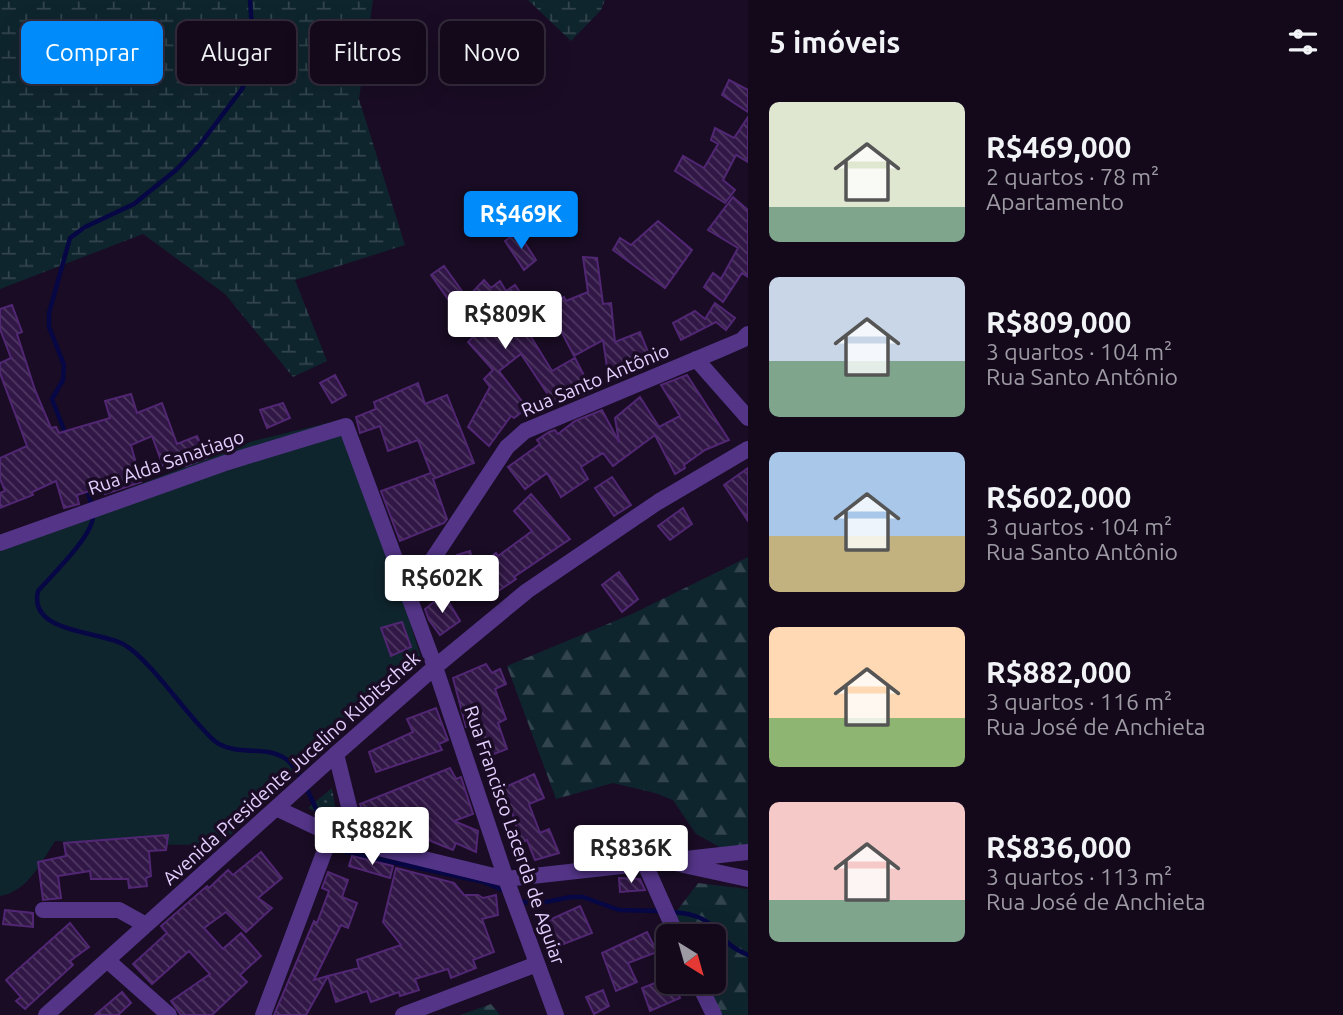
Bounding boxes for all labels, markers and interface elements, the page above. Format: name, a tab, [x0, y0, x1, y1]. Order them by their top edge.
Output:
chip: Comprar	[21, 21, 163, 84]
chip: Alugar	[177, 21, 296, 84]
chip: Filtros	[310, 21, 426, 84]
chip: Novo	[440, 21, 544, 84]
icon: filters	[1284, 23, 1322, 61]
text: 5 imóveis	[769, 25, 900, 59]
icon: home	[825, 130, 909, 214]
text: R$469,000	[986, 130, 1132, 164]
text: 2 quartos · 78 m²	[986, 164, 1159, 189]
text: Apartamento	[986, 189, 1124, 214]
pin: R$469K	[464, 191, 578, 251]
text: R$469K	[480, 201, 562, 226]
pin: R$809K	[448, 292, 562, 351]
text: R$809K	[464, 301, 546, 326]
icon: home	[825, 305, 909, 389]
text: R$809,000	[986, 305, 1132, 339]
street label: Rua Santo Antônio	[518, 339, 672, 421]
text: 3 quartos · 104 m²	[986, 339, 1172, 364]
text: Rua Santo Antônio	[986, 364, 1178, 389]
street label: Rua Alda Sanatiago	[85, 425, 247, 499]
icon: home	[825, 480, 909, 564]
text: R$602,000	[986, 480, 1132, 514]
text: 3 quartos · 104 m²	[986, 514, 1172, 539]
text: Rua Santo Antônio	[986, 539, 1178, 564]
pin: R$602K	[385, 556, 499, 615]
text: R$602K	[401, 565, 483, 590]
street label: Avenida Presidente Jucelino Kubitschek	[158, 646, 424, 889]
icon: home	[825, 655, 909, 739]
text: R$882,000	[986, 655, 1132, 689]
text: 3 quartos · 116 m²	[986, 689, 1172, 714]
street label: Rua Francisco Lacerda de Aguiar	[460, 702, 570, 968]
text: Rua José de Anchieta	[986, 714, 1206, 739]
pin: R$882K	[315, 808, 429, 867]
text: R$882K	[331, 817, 413, 842]
pin: R$836K	[574, 826, 688, 885]
icon: home	[825, 830, 909, 914]
text: R$836,000	[986, 830, 1132, 864]
text: R$836K	[590, 835, 672, 860]
text: 3 quartos · 113 m²	[986, 864, 1172, 889]
text: Rua José de Anchieta	[986, 889, 1206, 914]
north arrow	[656, 924, 726, 994]
map controls	[656, 924, 726, 994]

